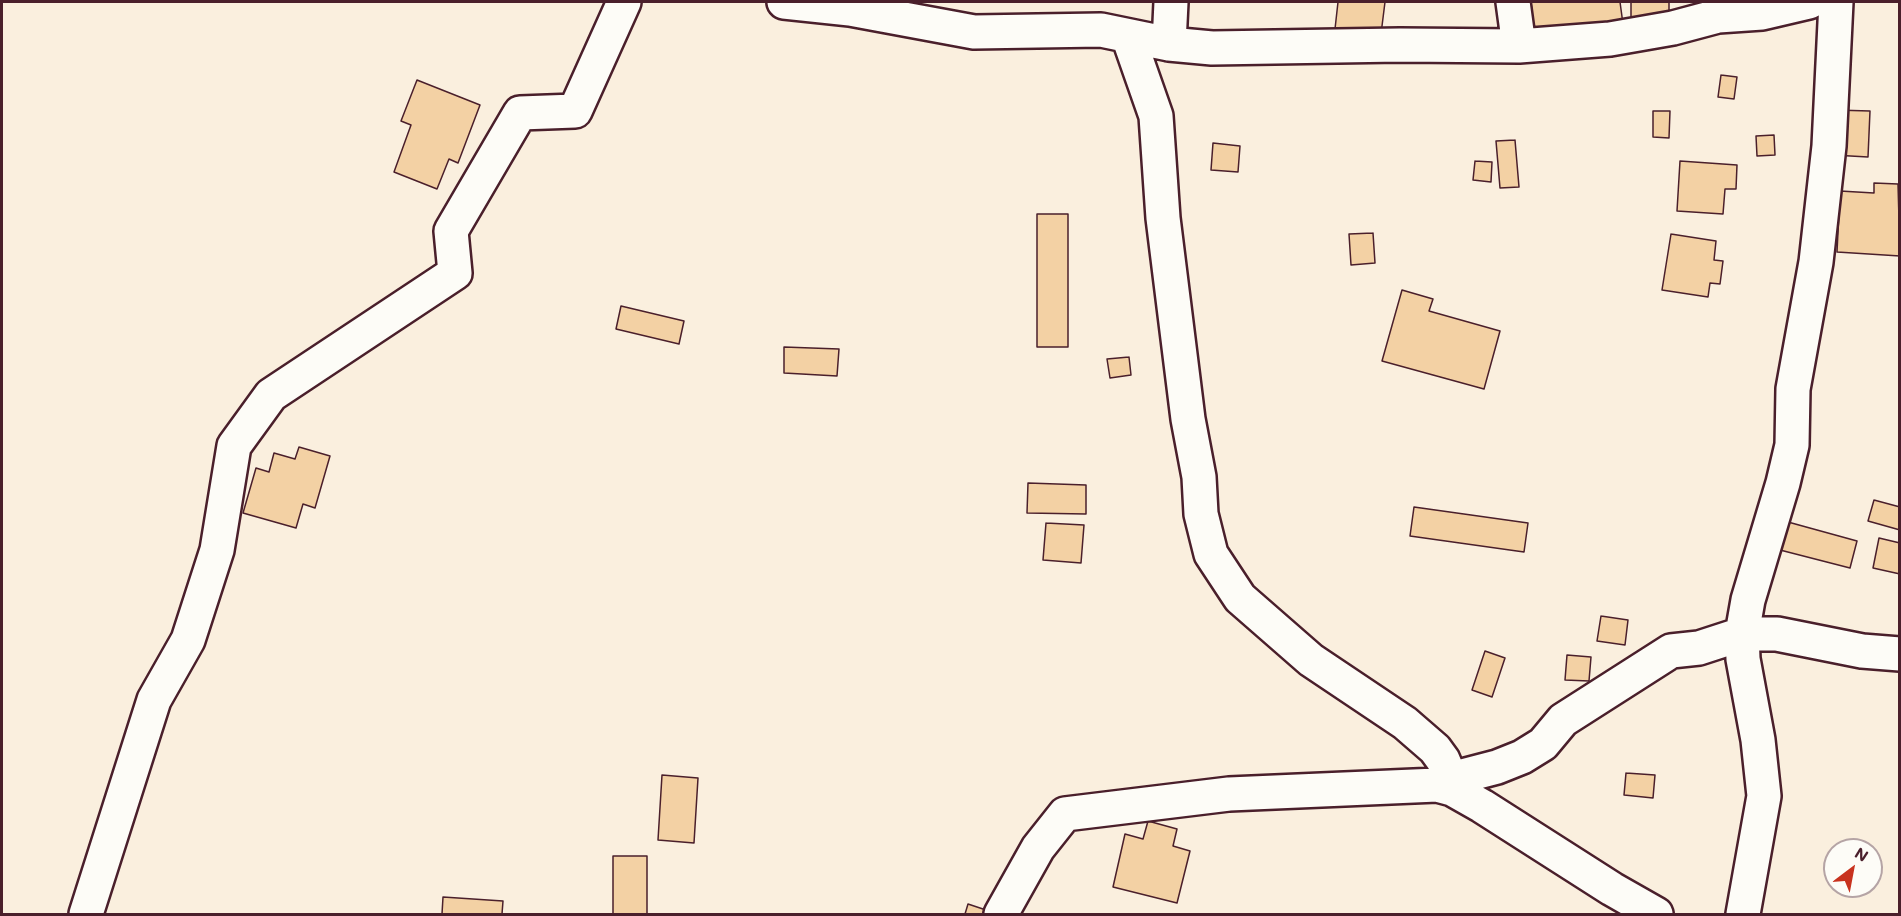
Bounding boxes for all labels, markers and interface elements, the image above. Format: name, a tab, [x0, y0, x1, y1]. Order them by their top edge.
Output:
north arrow	[1823, 838, 1883, 898]
text: N	[1851, 842, 1872, 866]

